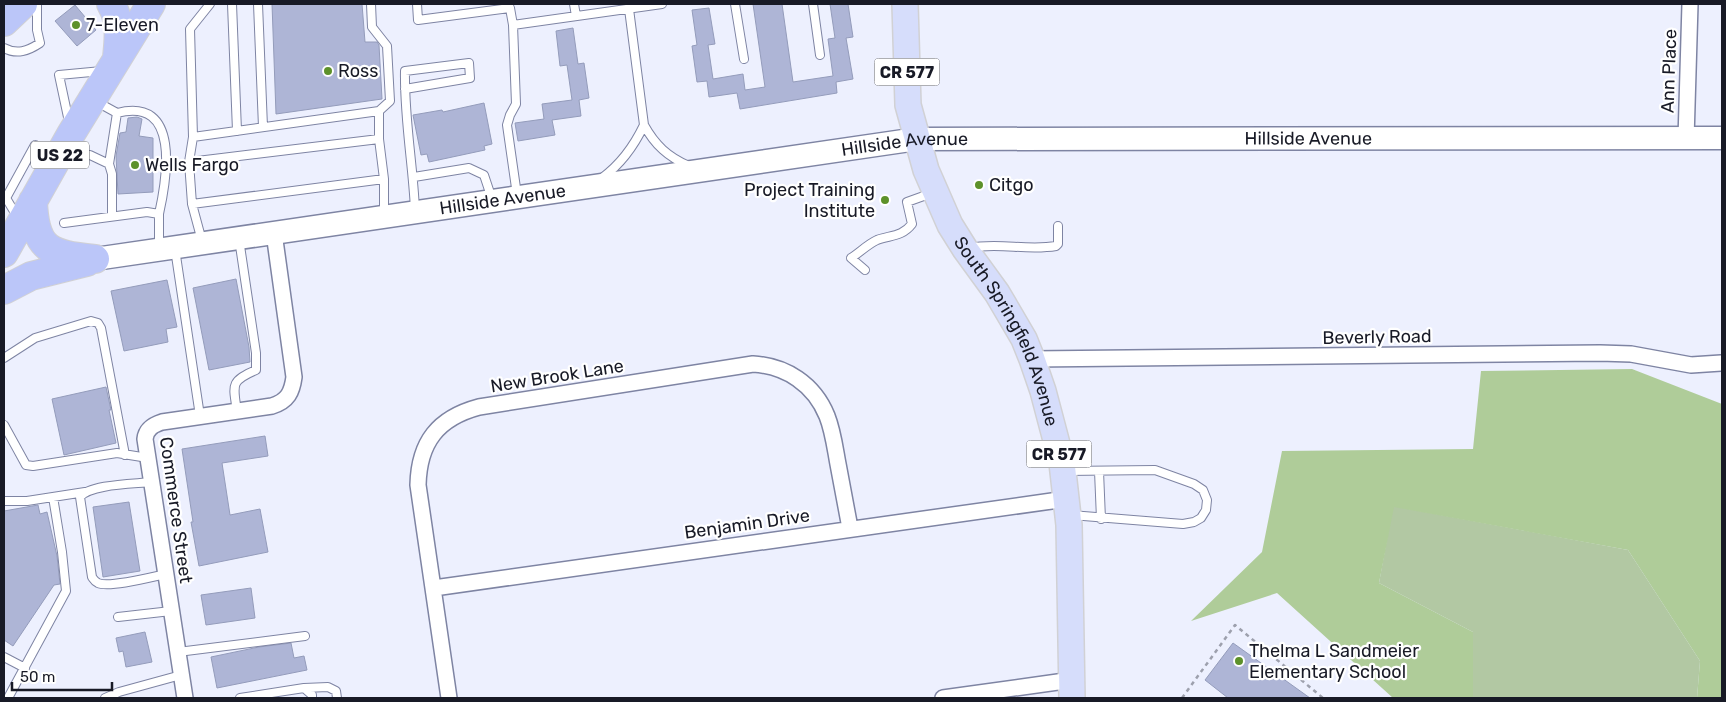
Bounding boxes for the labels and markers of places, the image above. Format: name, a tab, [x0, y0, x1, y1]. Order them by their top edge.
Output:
place label: 7-Eleven	[86, 14, 159, 36]
marker: 7-Eleven	[70, 19, 82, 31]
place label: Ross	[338, 60, 378, 82]
marker: Ross	[322, 65, 334, 77]
place label: Wells Fargo	[145, 154, 239, 176]
marker: Wells Fargo	[129, 159, 141, 171]
place label: Citgo	[989, 174, 1033, 196]
place label: Project Training Institute	[744, 179, 875, 222]
marker: Citgo	[973, 179, 985, 191]
marker: Project Training Institute	[879, 194, 891, 206]
place label: Thelma L Sandmeier Elementary School	[1249, 640, 1419, 683]
marker: Thelma L Sandmeier Elementary School	[1233, 655, 1245, 667]

